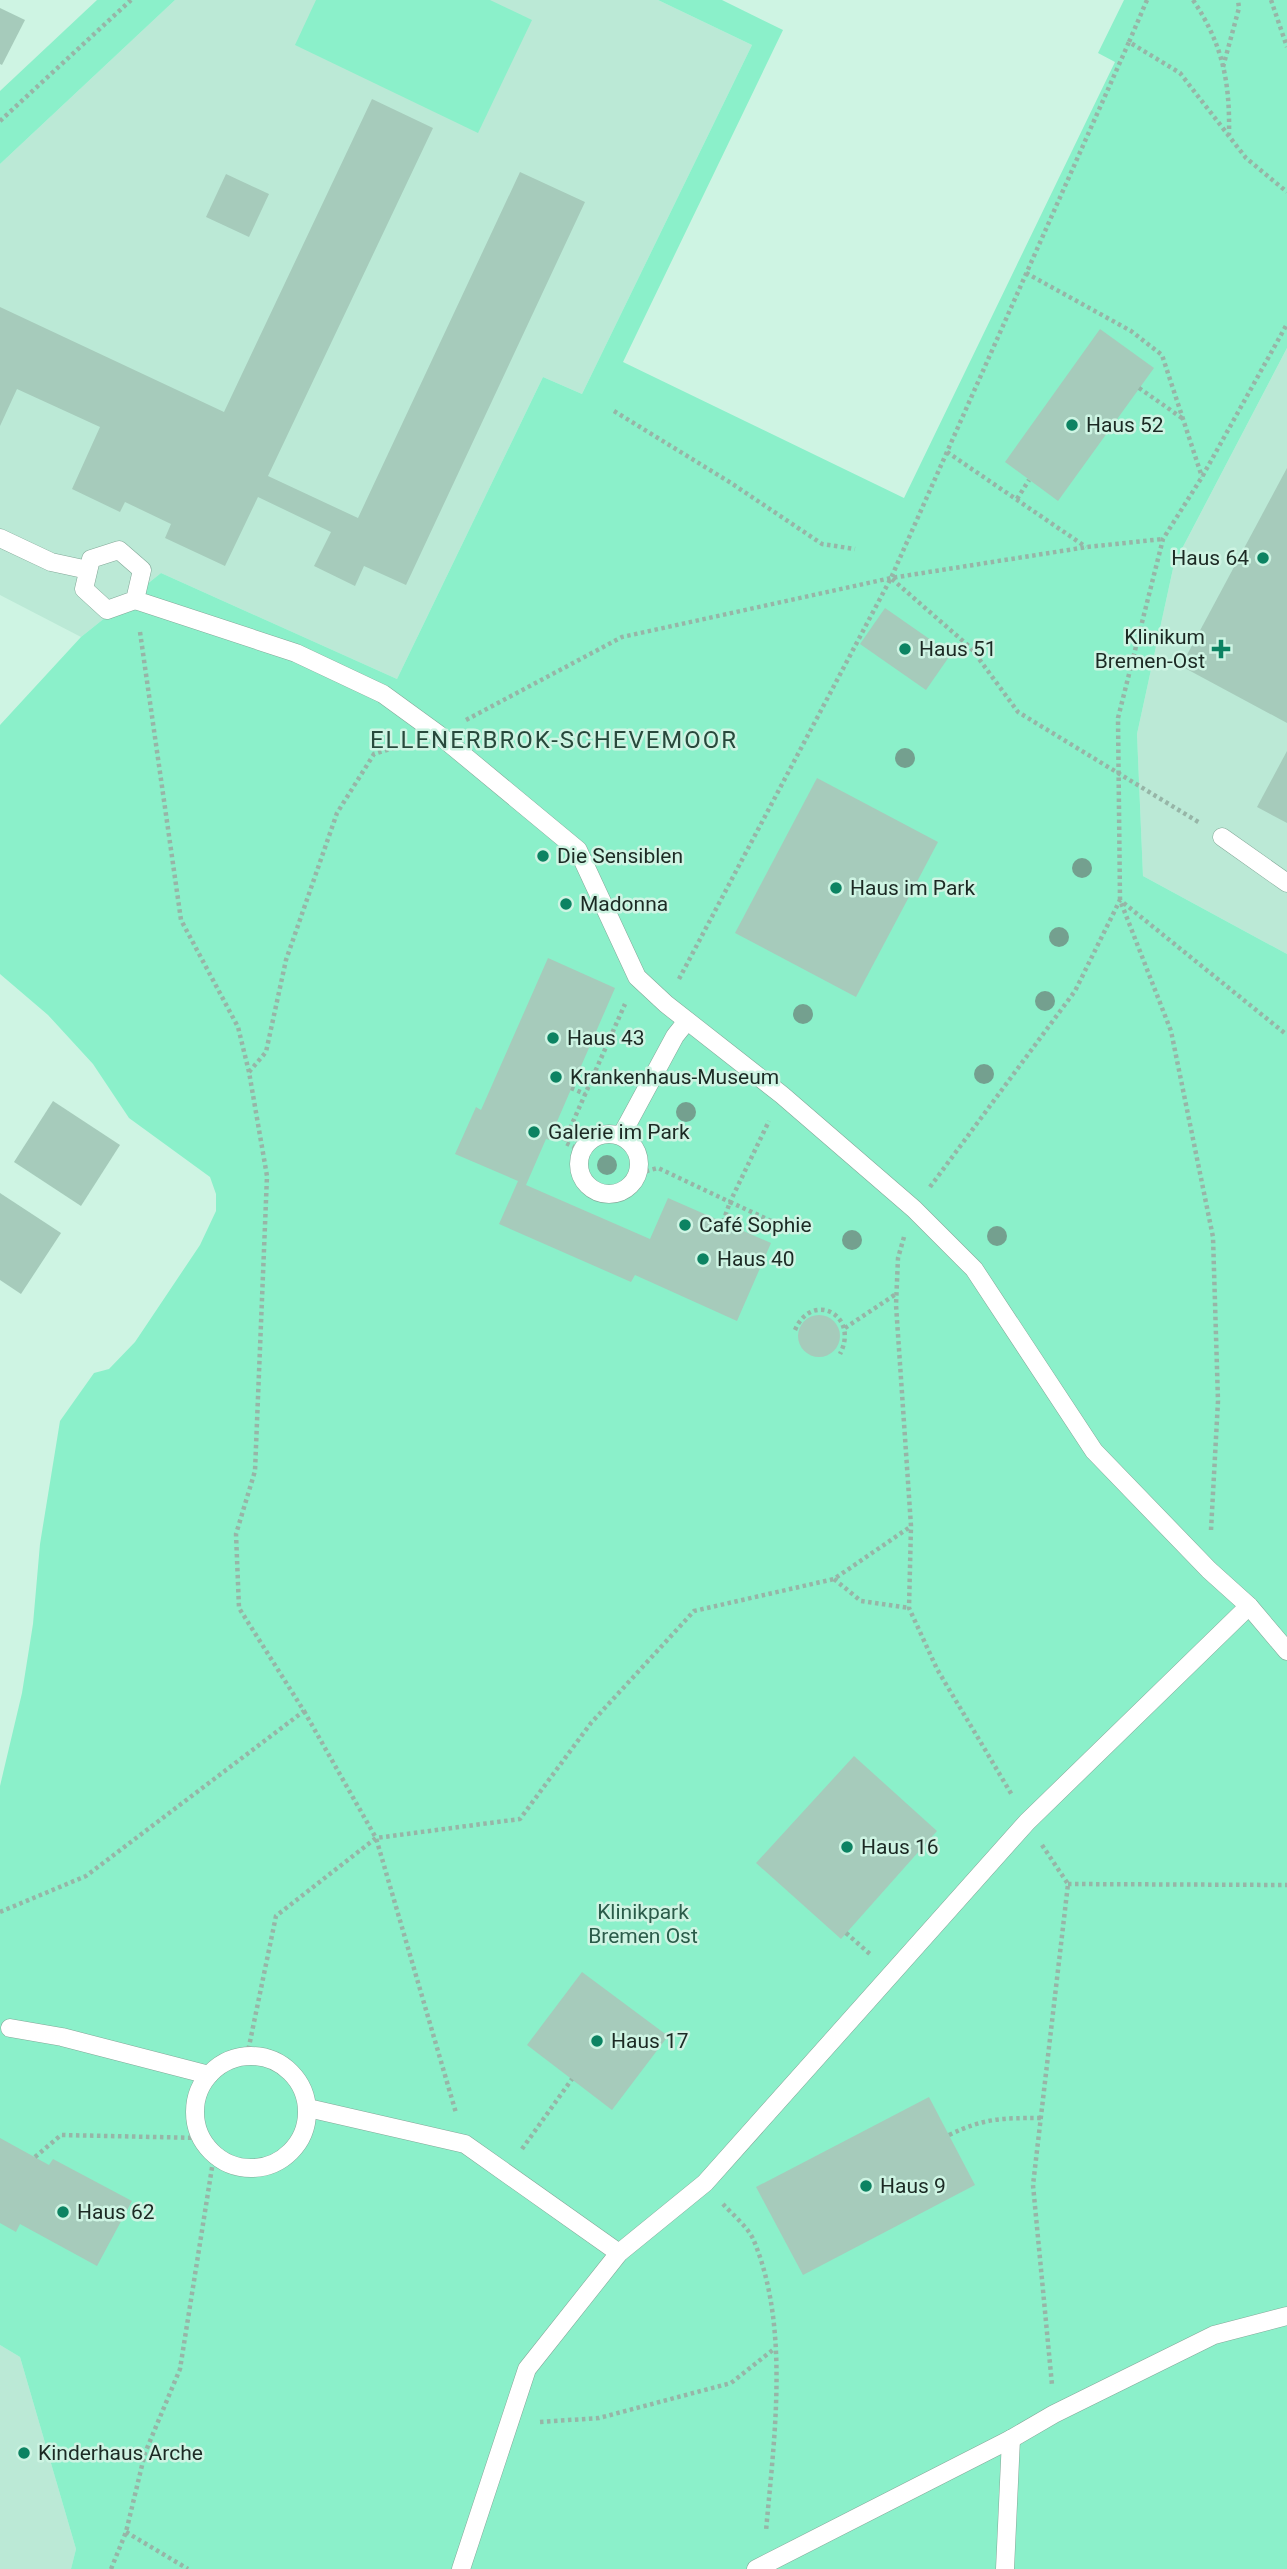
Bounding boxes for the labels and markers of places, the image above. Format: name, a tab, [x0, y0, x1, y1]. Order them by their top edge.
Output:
place label: Haus 52	[1086, 413, 1164, 437]
marker: Haus 52	[1064, 417, 1080, 433]
place label: Haus 64	[1171, 546, 1249, 570]
marker: Haus 64	[1255, 550, 1271, 566]
place label: Klinikum Bremen-Ost	[1095, 625, 1205, 673]
place label: Haus 51	[919, 637, 997, 661]
marker: Klinikum Bremen-Ost	[1211, 639, 1231, 659]
marker: Haus 51	[897, 641, 913, 657]
place label: Die Sensiblen	[557, 844, 683, 868]
marker: Die Sensiblen	[535, 848, 551, 864]
place label: Haus im Park	[850, 876, 975, 900]
marker: Haus im Park	[828, 880, 844, 896]
place label: Madonna	[580, 892, 668, 916]
marker: Madonna	[558, 896, 574, 912]
place label: Haus 43	[567, 1026, 645, 1050]
marker: Haus 43	[545, 1030, 561, 1046]
place label: Krankenhaus-Museum	[570, 1065, 779, 1089]
marker: Krankenhaus-Museum	[548, 1069, 564, 1085]
place label: Galerie im Park	[548, 1120, 690, 1144]
marker: Galerie im Park	[526, 1124, 542, 1140]
place label: Café Sophie	[699, 1213, 812, 1237]
marker: Café Sophie	[677, 1217, 693, 1233]
place label: Haus 40	[717, 1247, 795, 1271]
marker: Haus 40	[695, 1251, 711, 1267]
place label: Haus 16	[861, 1835, 939, 1859]
marker: Haus 16	[839, 1839, 855, 1855]
place label: Haus 17	[611, 2029, 689, 2053]
marker: Haus 17	[589, 2033, 605, 2049]
place label: Haus 9	[880, 2174, 946, 2198]
marker: Haus 9	[858, 2178, 874, 2194]
place label: Haus 62	[77, 2200, 155, 2224]
marker: Haus 62	[55, 2204, 71, 2220]
place label: Kinderhaus Arche	[38, 2441, 203, 2465]
marker: Kinderhaus Arche	[16, 2445, 32, 2461]

